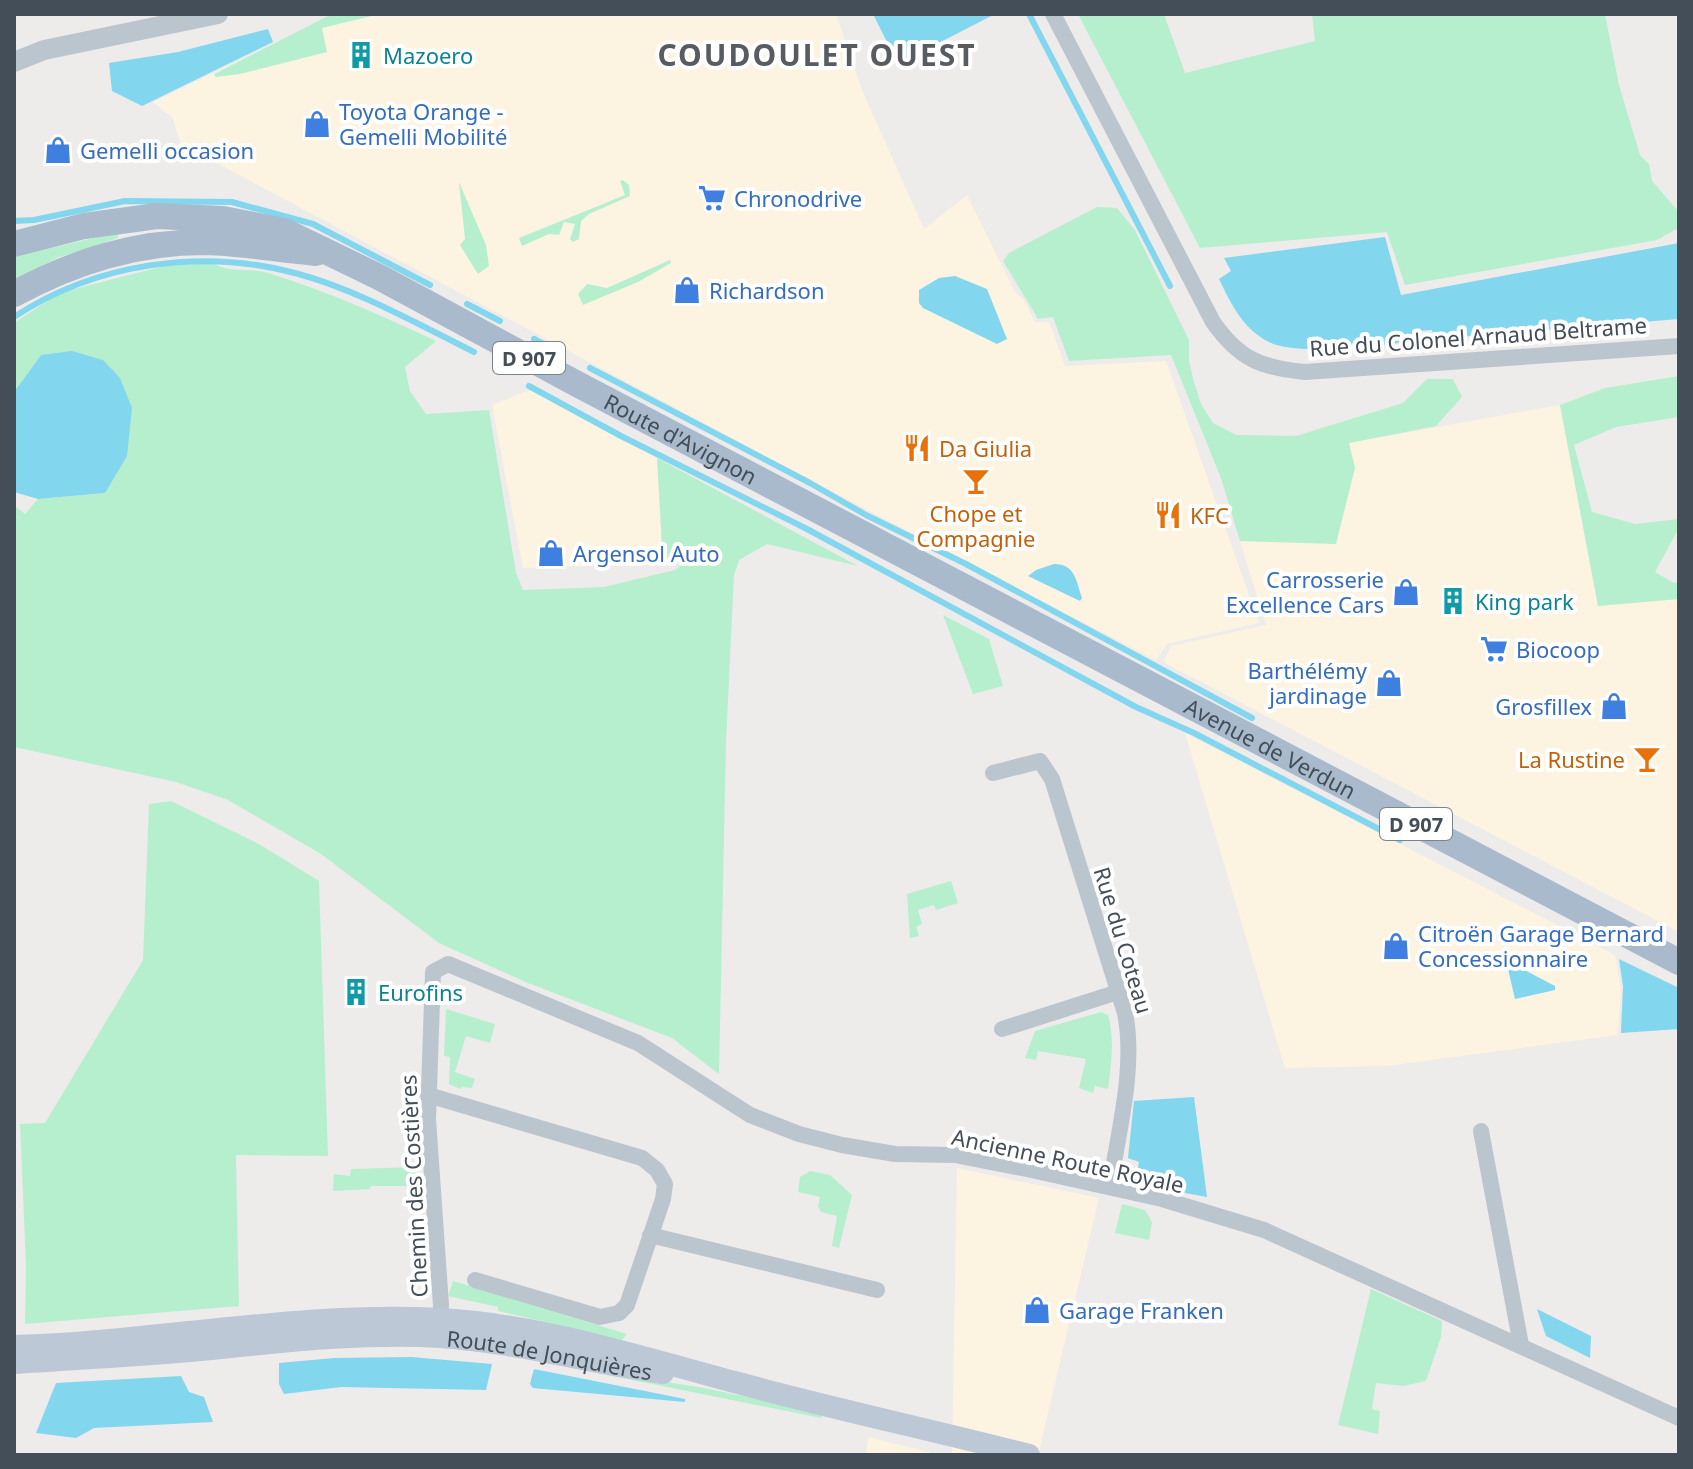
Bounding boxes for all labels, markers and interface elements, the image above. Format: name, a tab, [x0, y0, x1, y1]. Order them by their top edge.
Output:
district label: COUDOULET OUEST	[657, 34, 977, 75]
building icon: Mazoero	[346, 40, 376, 70]
place label: Mazoero	[383, 40, 473, 70]
place label: Toyota Orange - Gemelli Mobilité	[339, 96, 507, 151]
shop icon: Toyota Orange - Gemelli Mobilité	[302, 109, 332, 139]
shop icon: Gemelli occasion	[43, 135, 73, 165]
place label: Gemelli occasion	[80, 135, 254, 165]
supermarket icon: Chronodrive	[697, 183, 727, 213]
place label: Chronodrive	[734, 183, 862, 213]
shop icon: Richardson	[672, 275, 702, 305]
place label: Richardson	[709, 275, 824, 305]
street label: Rue du Colonel Arnaud Beltrame	[1308, 309, 1648, 363]
road number: D 907	[493, 342, 565, 374]
street label: Route d'Avignon	[599, 386, 762, 491]
restaurant icon: Da Giulia	[902, 433, 932, 463]
place label: Da Giulia	[939, 433, 1032, 463]
bar icon: Chope et Compagnie	[961, 466, 991, 496]
place label: Chope et Compagnie	[917, 498, 1035, 553]
restaurant icon: KFC	[1153, 500, 1183, 530]
place label: KFC	[1190, 500, 1229, 530]
shop icon: Argensol Auto	[536, 538, 566, 568]
place label: Argensol Auto	[573, 538, 720, 568]
place label: Carrosserie Excellence Cars	[1226, 564, 1384, 619]
shop icon: Carrosserie Excellence Cars	[1391, 577, 1421, 607]
building icon: King park	[1438, 586, 1468, 616]
place label: King park	[1475, 586, 1574, 616]
supermarket icon: Biocoop	[1479, 634, 1509, 664]
place label: Biocoop	[1516, 634, 1600, 664]
place label: Barthélémy jardinage	[1247, 655, 1368, 710]
shop icon: Barthélémy jardinage	[1374, 668, 1404, 698]
street label: Avenue de Verdun	[1180, 691, 1361, 805]
place label: Grosfillex	[1495, 691, 1592, 721]
shop icon: Grosfillex	[1599, 691, 1629, 721]
place label: La Rustine	[1518, 744, 1625, 774]
bar icon: La Rustine	[1632, 744, 1662, 774]
road number: D 907	[1380, 808, 1452, 840]
street label: Rue du Coteau	[1087, 863, 1161, 1017]
place label: Citroën Garage Bernard Concessionnaire	[1418, 918, 1664, 973]
shop icon: Citroën Garage Bernard Concessionnaire	[1381, 931, 1411, 961]
building icon: Eurofins	[341, 977, 371, 1007]
place label: Eurofins	[378, 977, 463, 1007]
street label: Chemin des Costières	[392, 1074, 434, 1298]
street label: Ancienne Route Royale	[949, 1121, 1187, 1199]
shop icon: Garage Franken	[1022, 1295, 1052, 1325]
place label: Garage Franken	[1059, 1295, 1224, 1325]
street label: Route de Jonquières	[445, 1323, 654, 1386]

